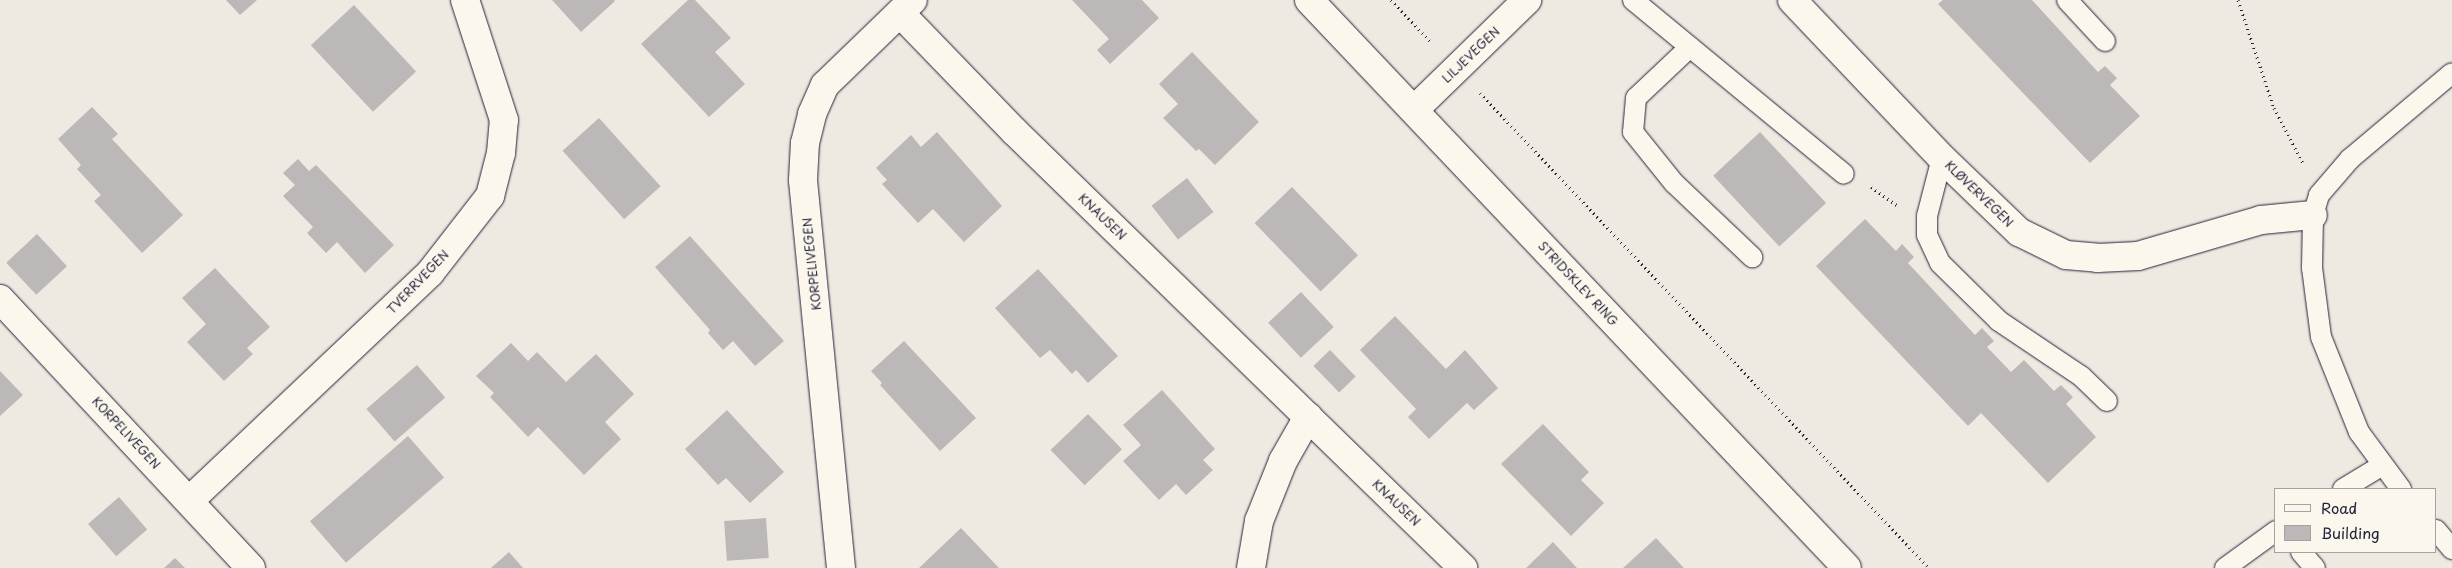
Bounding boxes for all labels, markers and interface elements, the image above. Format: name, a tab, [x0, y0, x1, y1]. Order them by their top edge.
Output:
street label: LILJEVEGEN	[1439, 24, 1503, 86]
street label: KLØVERVEGEN	[1942, 158, 2016, 230]
street label: KNAUSEN	[1075, 191, 1129, 243]
street label: KORPELIVEGEN	[800, 217, 824, 311]
street label: STRIDSKLEV RING	[1535, 238, 1621, 330]
street label: TVERRVEGEN	[384, 247, 452, 317]
street label: KORPELIVEGEN	[89, 394, 163, 472]
street label: KNAUSEN	[1369, 477, 1423, 529]
legend	[2274, 488, 2437, 553]
text: Road	[2321, 496, 2357, 519]
text: Building	[2321, 521, 2380, 544]

